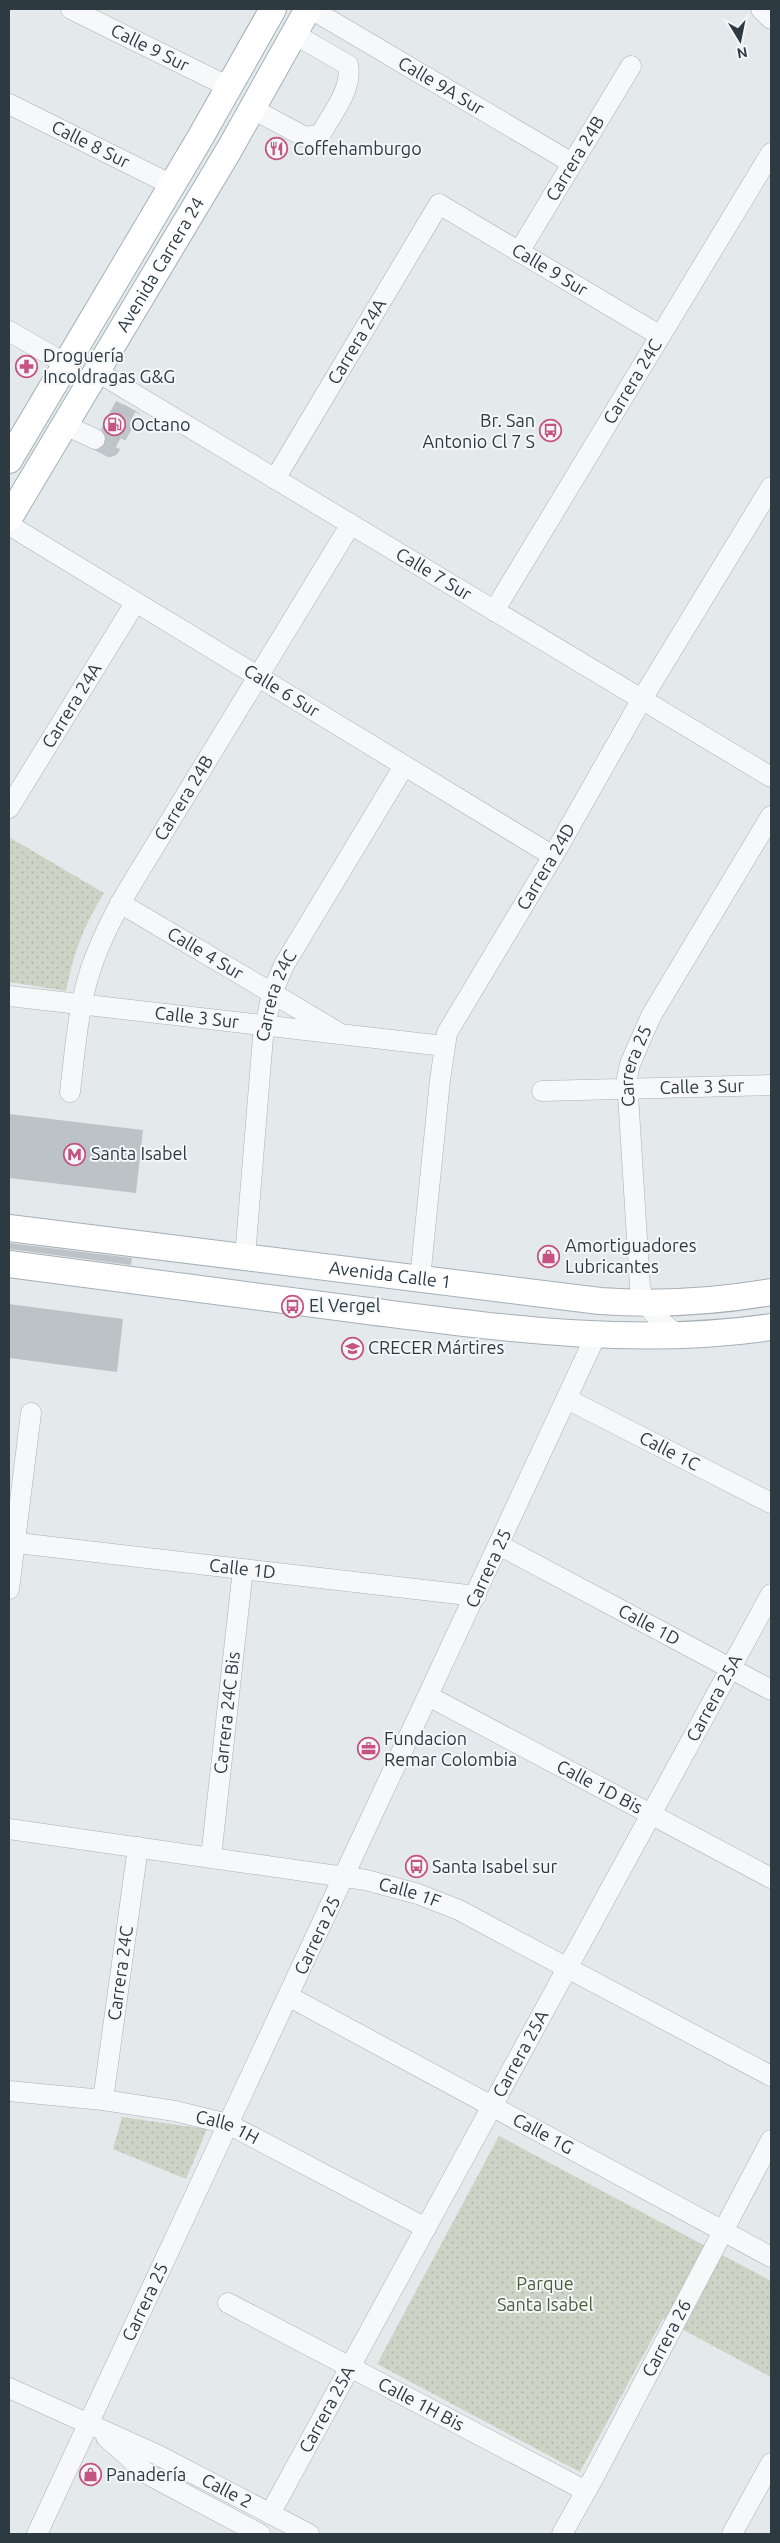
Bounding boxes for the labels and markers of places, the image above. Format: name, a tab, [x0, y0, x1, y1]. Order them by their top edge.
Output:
restaurant icon: Coffehamburgo	[265, 137, 289, 161]
place label: Coffehamburgo	[293, 138, 422, 158]
place label: Droguería Incoldragas G&G	[43, 345, 175, 386]
pharmacy icon: Droguería Incoldragas G&G	[15, 354, 39, 378]
place label: Br. San Antonio Cl 7 S	[423, 410, 535, 451]
fuel station icon: Octano	[103, 413, 127, 437]
place label: Octano	[131, 414, 190, 434]
bus stop icon: Br. San Antonio Cl 7 S	[539, 419, 563, 443]
metro station icon: Santa Isabel	[63, 1142, 87, 1166]
place label: Santa Isabel	[91, 1143, 188, 1163]
place label: Amortiguadores Lubricantes	[565, 1235, 697, 1276]
shop icon: Amortiguadores Lubricantes	[537, 1244, 561, 1268]
bus stop icon: El Vergel	[281, 1294, 305, 1318]
place label: El Vergel	[309, 1295, 381, 1315]
school or university icon: CRECER Mártires	[340, 1336, 364, 1360]
place label: CRECER Mártires	[368, 1337, 504, 1357]
place label: Fundacion Remar Colombia	[384, 1728, 517, 1769]
office icon: Fundacion Remar Colombia	[356, 1737, 380, 1761]
bus stop icon: Santa Isabel sur	[404, 1855, 428, 1879]
place label: Santa Isabel sur	[432, 1856, 557, 1876]
shop icon: Panadería	[78, 2463, 102, 2487]
place label: Panadería	[106, 2464, 186, 2484]

